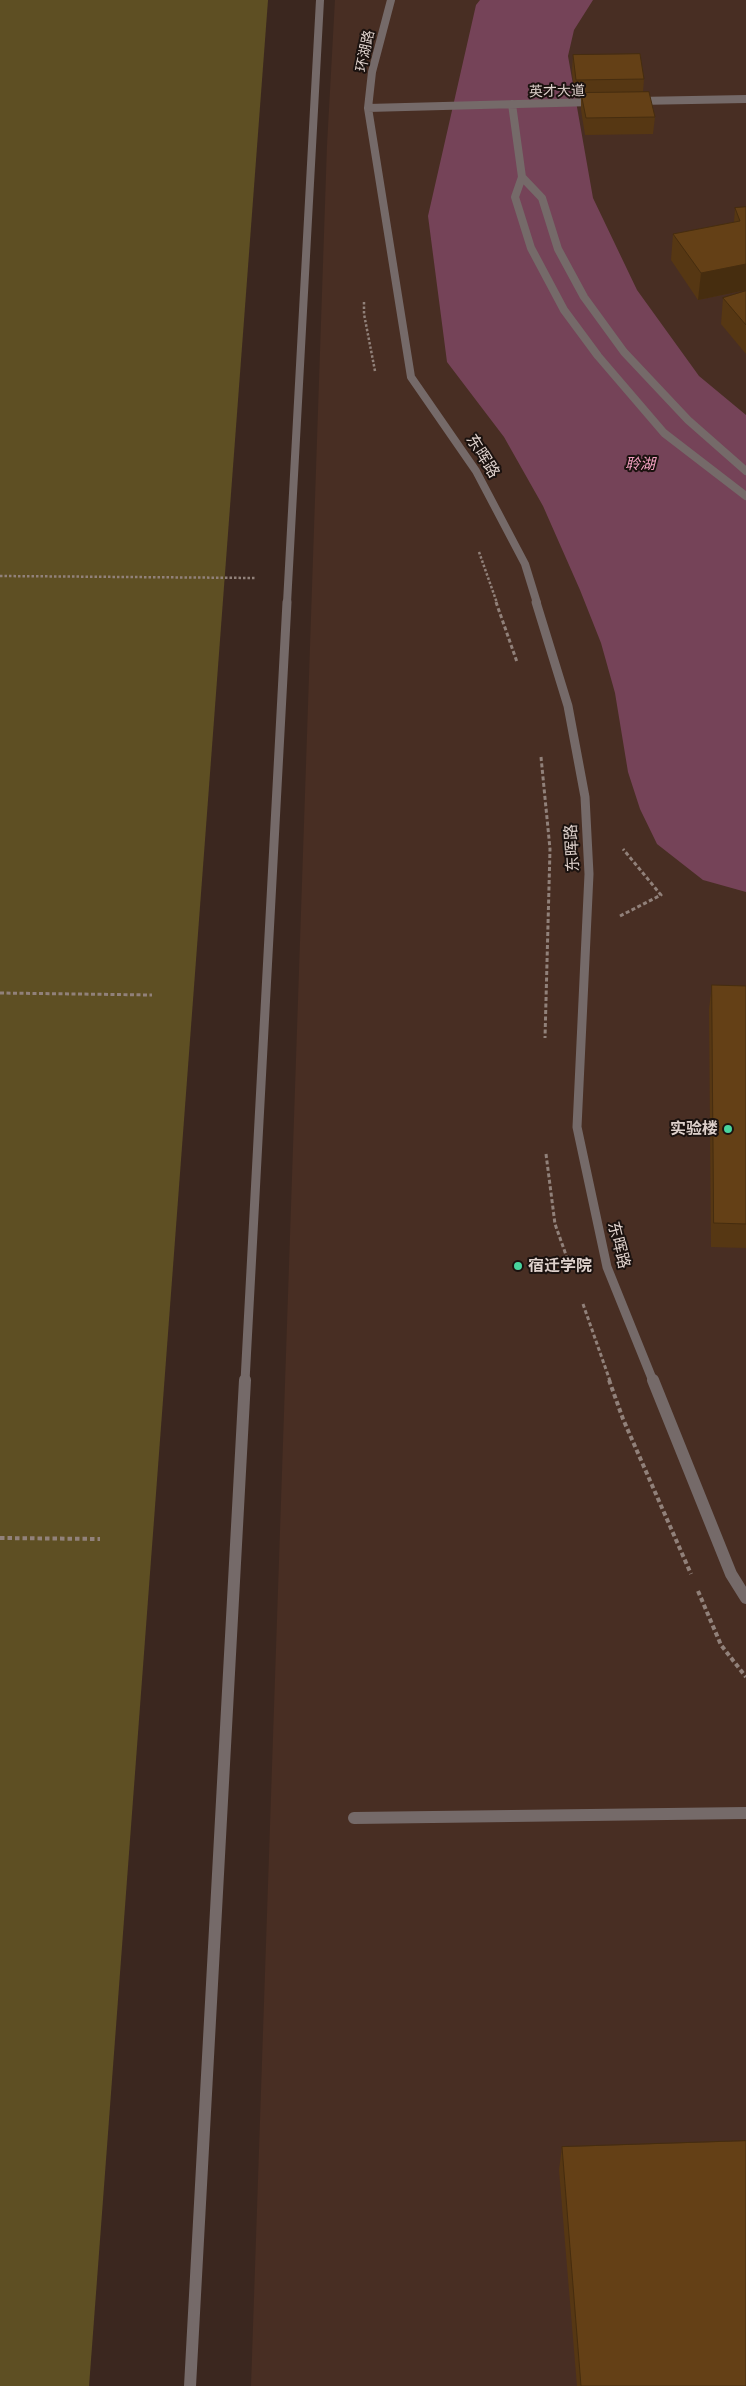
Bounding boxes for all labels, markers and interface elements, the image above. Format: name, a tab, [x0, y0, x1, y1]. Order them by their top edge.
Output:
street label: 环湖路	[352, 29, 378, 73]
street label: 英才大道	[529, 82, 585, 100]
street label: 东晖路	[462, 431, 504, 481]
water label: 聆湖	[625, 455, 655, 473]
street label: 东晖路	[561, 824, 583, 872]
place label: 实验楼	[670, 1119, 718, 1139]
marker: 实验楼	[722, 1123, 734, 1135]
street label: 东晖路	[604, 1219, 634, 1271]
place label: 宿迁学院	[528, 1256, 592, 1276]
marker: 宿迁学院	[512, 1260, 524, 1272]

